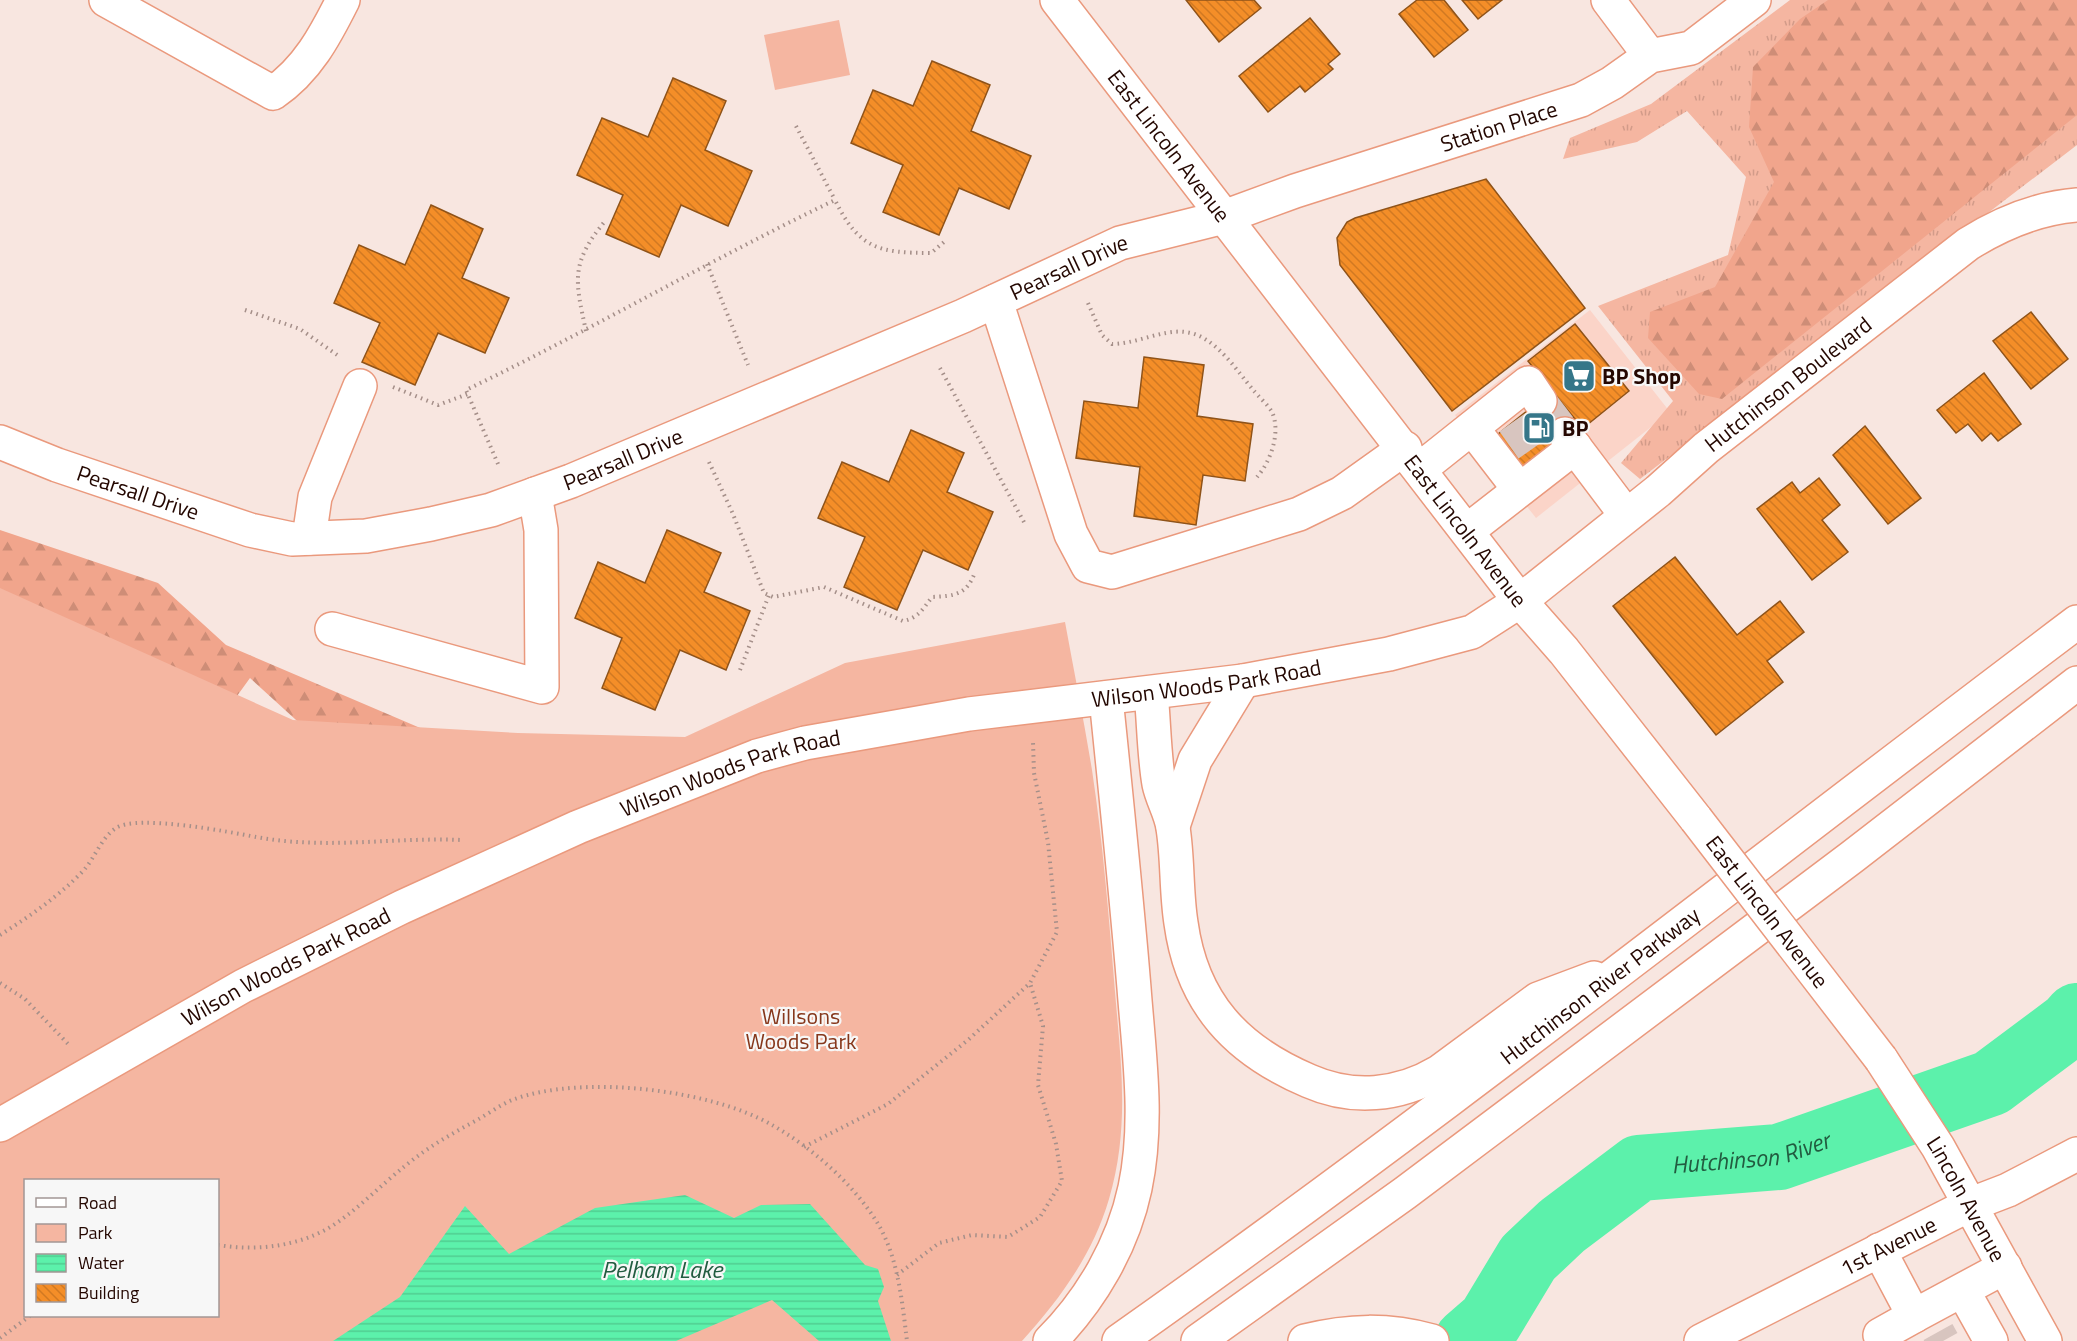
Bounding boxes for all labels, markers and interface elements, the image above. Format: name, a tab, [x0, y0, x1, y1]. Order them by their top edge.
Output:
street label: East Lincoln Avenue	[1099, 62, 1239, 229]
street label: Station Place	[1436, 92, 1562, 161]
street label: Pearsall Drive	[1004, 225, 1131, 309]
street label: Hutchinson Boulevard	[1697, 308, 1879, 460]
supermarket icon: BP Shop	[1561, 358, 1597, 394]
place label: BP Shop	[1602, 359, 1681, 393]
fuel station icon: BP	[1521, 410, 1557, 446]
place label: BP	[1562, 411, 1588, 445]
street label: Pearsall Drive	[558, 419, 688, 500]
street label: East Lincoln Avenue	[1396, 447, 1536, 614]
street label: Pearsall Drive	[72, 456, 204, 529]
street label: Wilson Woods Park Road	[1090, 650, 1324, 716]
street label: Wilson Woods Park Road	[615, 720, 843, 826]
street label: East Lincoln Avenue	[1698, 828, 1837, 995]
street label: Wilson Woods Park Road	[175, 898, 396, 1035]
street label: Hutchinson River Parkway	[1493, 898, 1707, 1073]
park label: Willsons Woods Park	[745, 999, 857, 1058]
water label: Hutchinson River	[1670, 1121, 1837, 1182]
street label: Lincoln Avenue	[1918, 1129, 2015, 1268]
legend	[24, 1179, 219, 1317]
text: Road	[78, 1189, 117, 1216]
street label: 1st Avenue	[1834, 1207, 1942, 1285]
text: Park	[78, 1219, 113, 1246]
text: Water	[78, 1249, 124, 1276]
water label: Pelham Lake	[602, 1251, 724, 1287]
text: Building	[78, 1279, 139, 1306]

